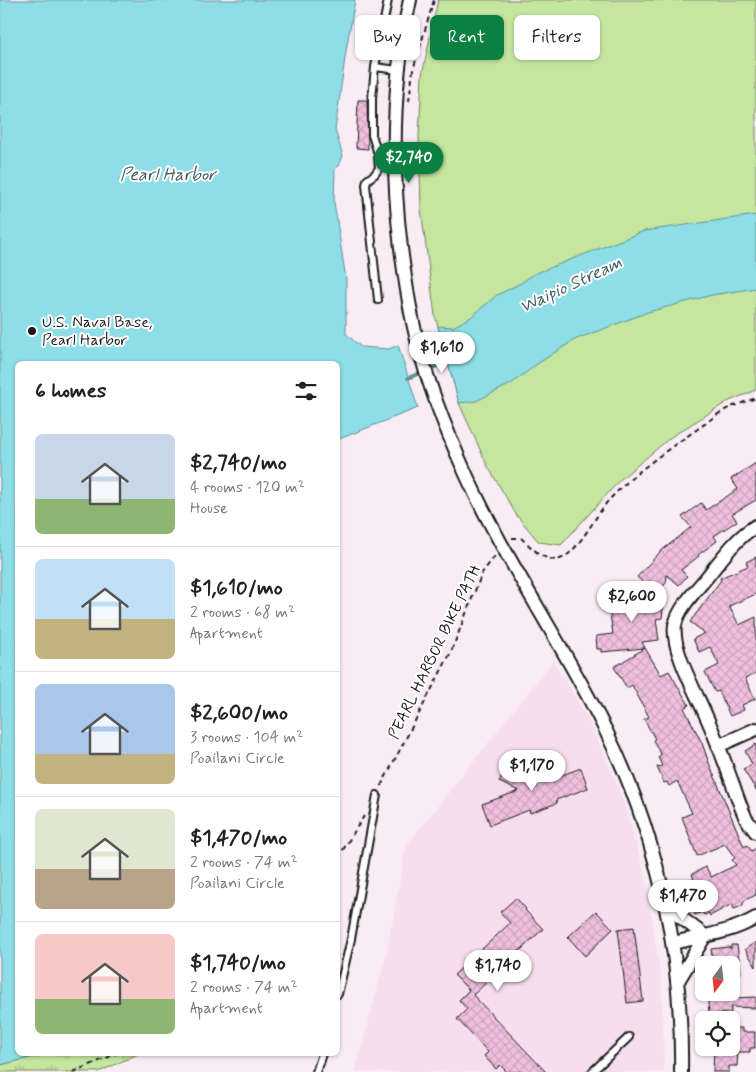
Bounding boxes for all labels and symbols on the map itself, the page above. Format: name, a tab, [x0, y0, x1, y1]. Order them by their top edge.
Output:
pin: $2,740	[368, 142, 450, 184]
water label: Pearl Harbor	[120, 163, 218, 187]
water label: Waipio Stream	[516, 251, 626, 319]
place label: U.S. Naval Base, Pearl Harbor	[42, 312, 152, 351]
marker: U.S. Naval Base, Pearl Harbor	[26, 325, 38, 337]
pin: $1,610	[401, 332, 483, 374]
street label: PEARL HARBOR BIKE PATH	[384, 561, 487, 743]
pin: $2,600	[591, 580, 673, 623]
pin: $1,170	[491, 750, 573, 792]
pin: $1,470	[642, 880, 724, 922]
pin: $1,740	[457, 950, 539, 992]
north arrow	[695, 956, 740, 1001]

